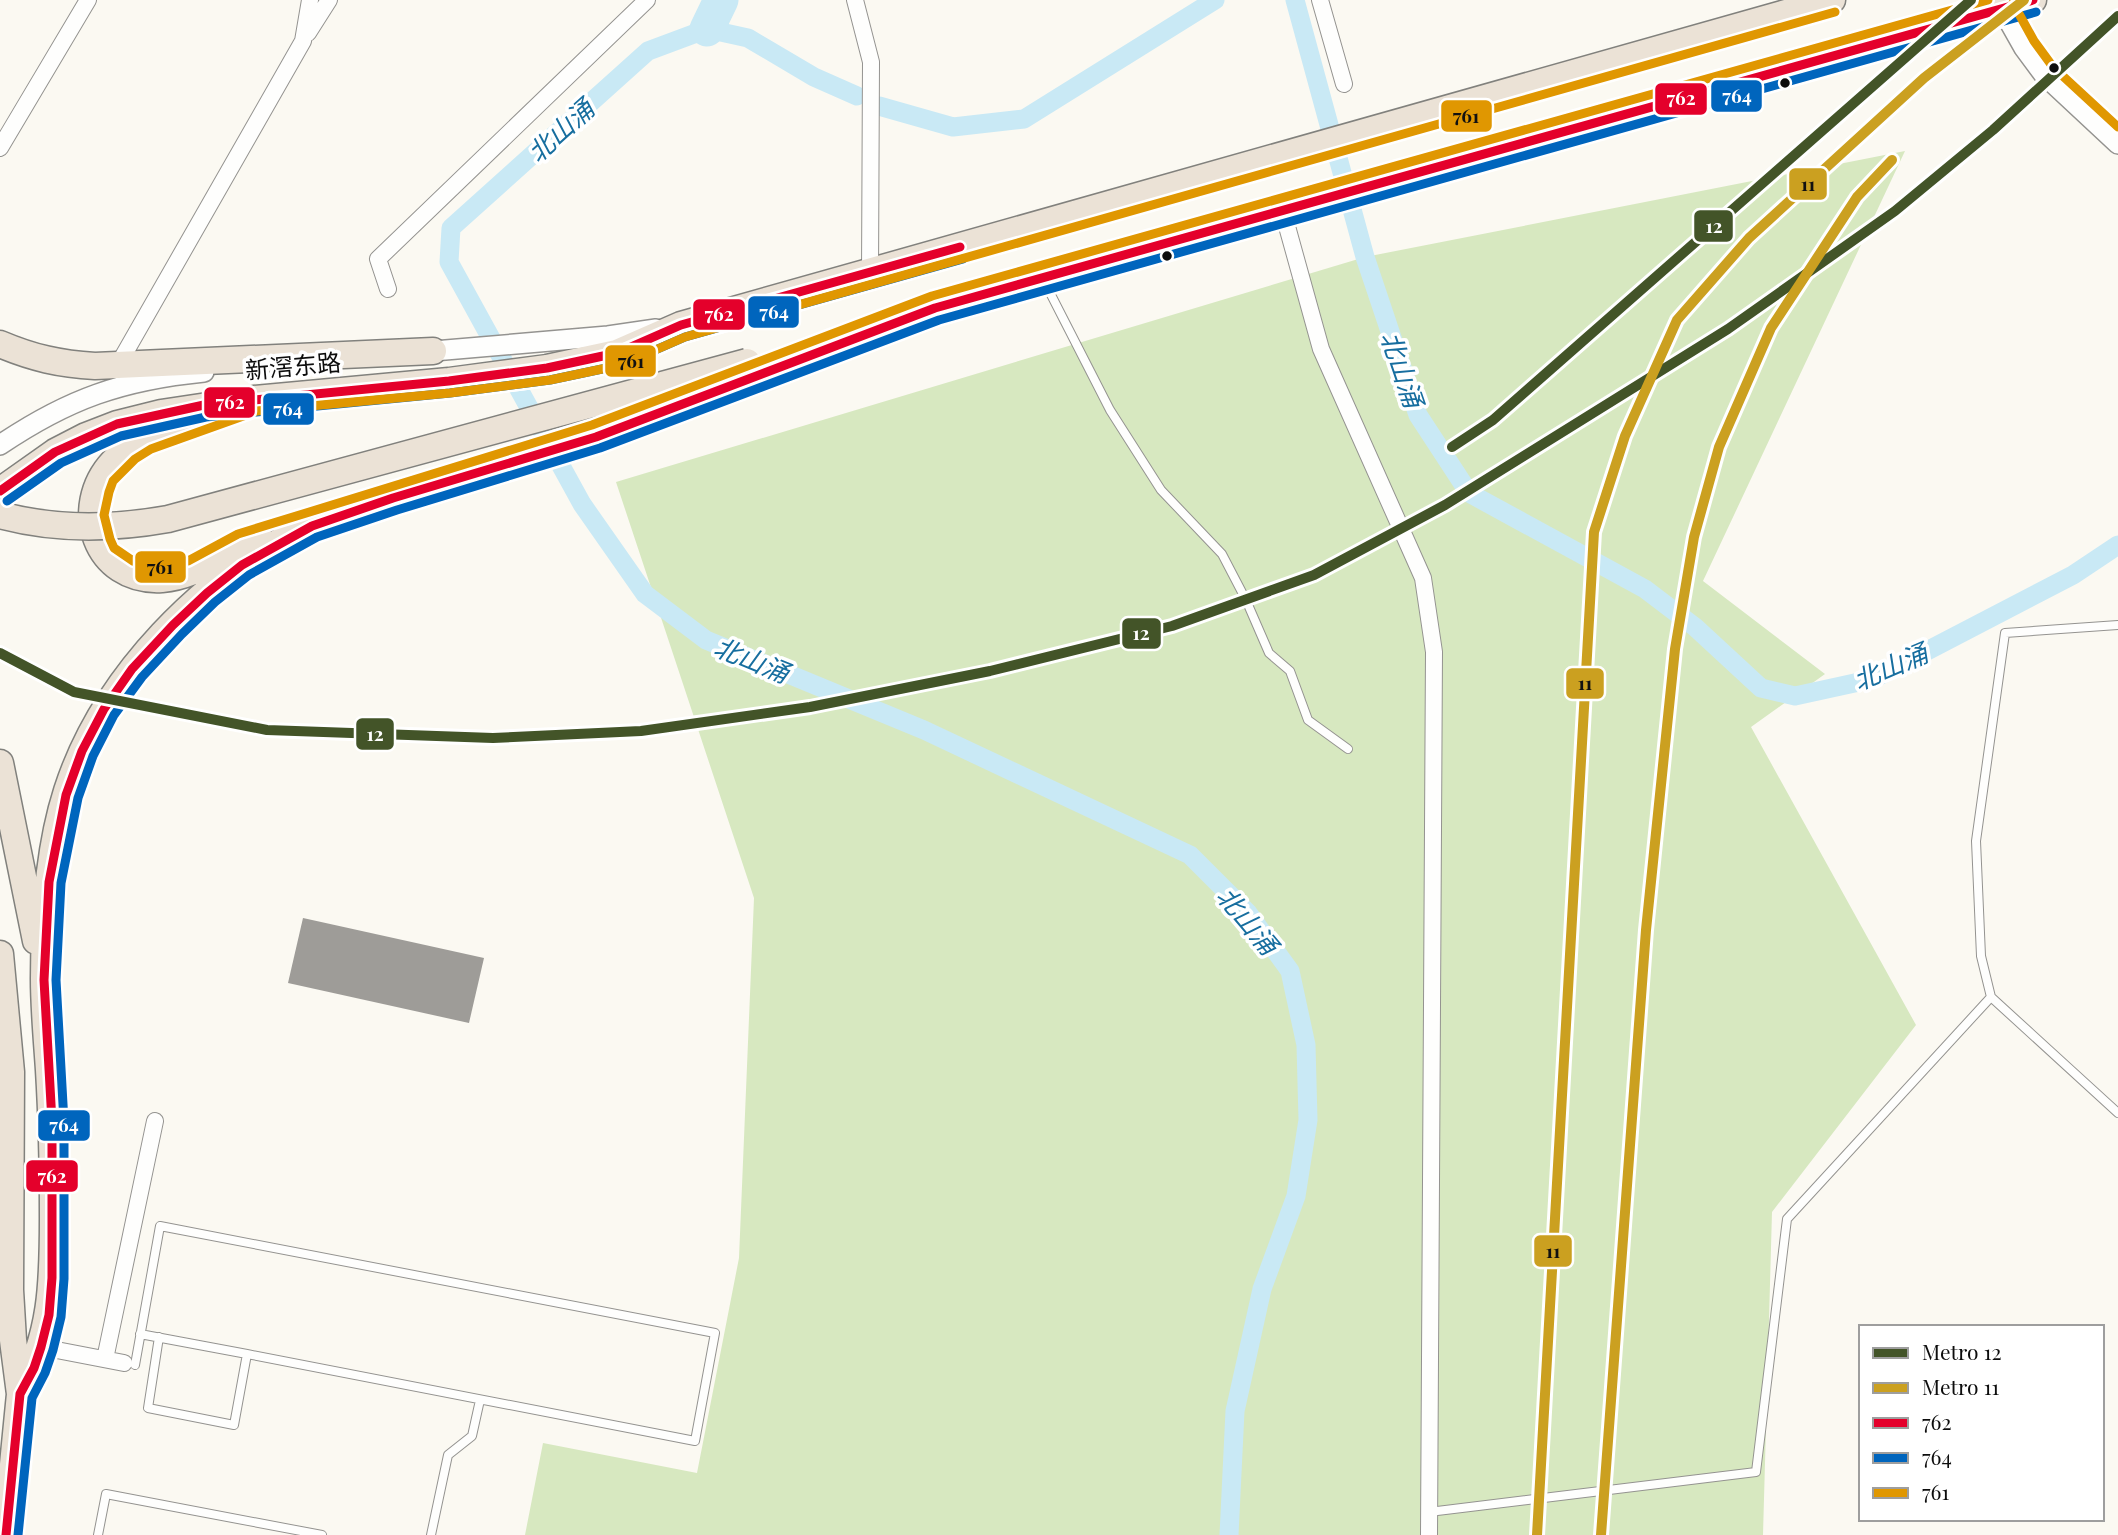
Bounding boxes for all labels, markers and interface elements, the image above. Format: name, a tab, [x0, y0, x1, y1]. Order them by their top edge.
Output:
unlabelled marker	[2047, 61, 2061, 75]
unlabelled marker	[1778, 76, 1792, 90]
line badge: 764	[1710, 79, 1763, 113]
line badge: 762	[1654, 82, 1708, 116]
text: 764	[1722, 82, 1752, 108]
text: 762	[1666, 84, 1696, 110]
water label: 北山涌	[519, 89, 603, 169]
line badge: 761	[1440, 99, 1493, 133]
text: 761	[1453, 102, 1479, 128]
line badge: 11	[1788, 167, 1828, 201]
text: 11	[1801, 170, 1815, 196]
line badge: 12	[1693, 209, 1734, 243]
text: 12	[1705, 212, 1723, 238]
unlabelled marker	[1160, 249, 1174, 263]
line badge: 764	[747, 295, 800, 329]
line badge: 762	[692, 298, 746, 331]
text: 764	[759, 298, 789, 324]
text: 762	[704, 300, 734, 326]
water label: 北山涌	[1374, 326, 1433, 414]
line badge: 761	[604, 344, 657, 378]
street label: 新滘东路	[244, 345, 342, 385]
text: 761	[618, 347, 644, 373]
line badge: 762	[203, 386, 256, 419]
text: 762	[215, 388, 245, 414]
line badge: 764	[262, 392, 315, 426]
text: 764	[273, 395, 303, 421]
line badge: 761	[134, 550, 187, 584]
text: 761	[147, 553, 173, 579]
line badge: 12	[1121, 617, 1162, 650]
text: 12	[1132, 619, 1150, 645]
water label: 北山涌	[709, 628, 797, 691]
water label: 北山涌	[1847, 633, 1935, 697]
line badge: 11	[1565, 667, 1605, 700]
text: 11	[1578, 669, 1592, 695]
line badge: 12	[355, 717, 395, 751]
text: 12	[366, 720, 384, 746]
water label: 北山涌	[1210, 879, 1288, 963]
line badge: 764	[37, 1109, 91, 1142]
text: 764	[49, 1111, 79, 1137]
line badge: 762	[25, 1159, 79, 1193]
text: 762	[37, 1162, 67, 1188]
line badge: 11	[1533, 1234, 1573, 1268]
text: 11	[1546, 1237, 1560, 1263]
legend	[1859, 1325, 2104, 1521]
text: Metro 12	[1922, 1337, 2001, 1365]
text: Metro 11	[1922, 1372, 1999, 1400]
text: 762	[1922, 1407, 1951, 1435]
text: 764	[1922, 1442, 1952, 1470]
text: 761	[1922, 1477, 1949, 1505]

